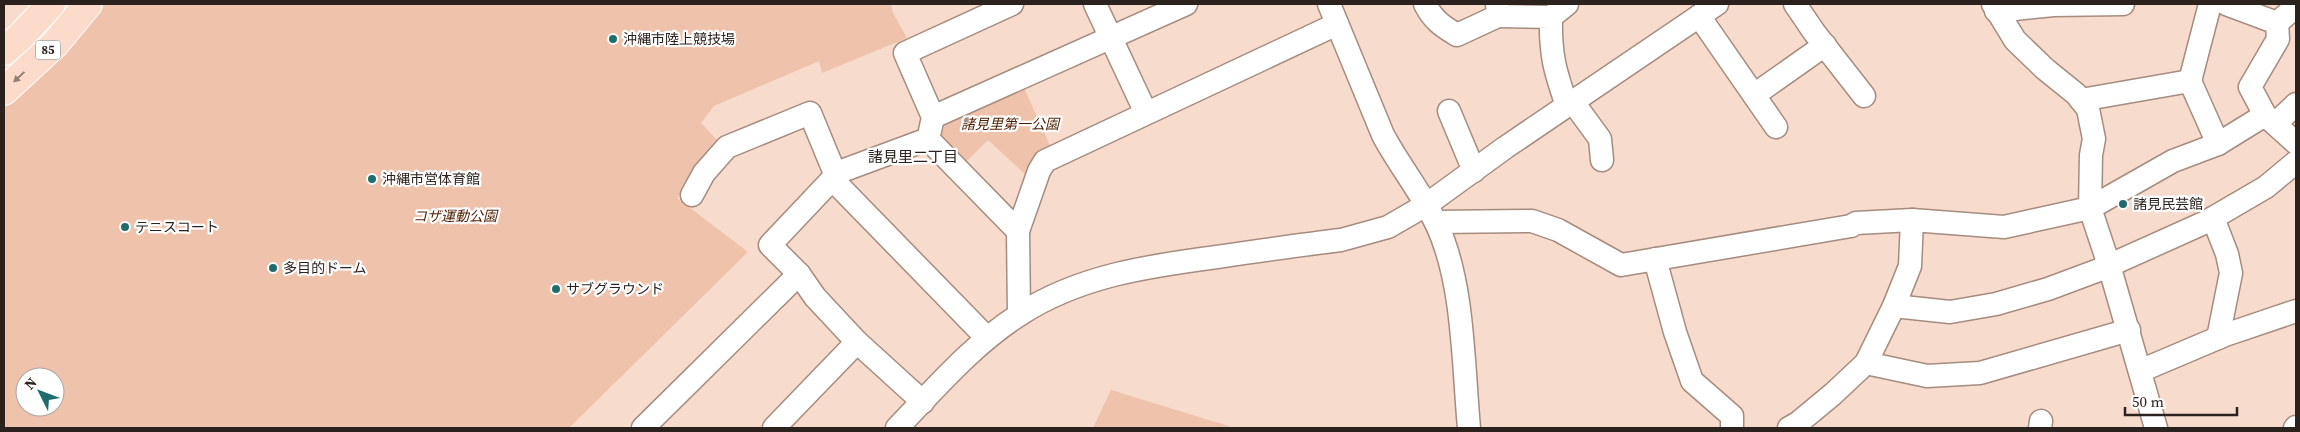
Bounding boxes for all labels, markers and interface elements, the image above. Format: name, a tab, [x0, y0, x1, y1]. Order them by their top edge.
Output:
place label: 沖縄市陸上競技場	[623, 29, 735, 49]
marker: 沖縄市陸上競技場	[607, 33, 619, 45]
road number: 85	[36, 40, 60, 60]
one-way arrow	[13, 71, 25, 83]
park label: 諸見里第一公園	[961, 114, 1061, 134]
district label: 諸見里二丁目	[868, 146, 958, 167]
place label: 沖縄市営体育館	[382, 169, 480, 189]
marker: 沖縄市営体育館	[366, 173, 378, 185]
place label: 諸見民芸館	[2133, 194, 2203, 214]
marker: 諸見民芸館	[2117, 198, 2129, 210]
park label: コザ運動公園	[413, 206, 499, 226]
place label: テニスコート	[135, 217, 219, 237]
marker: テニスコート	[119, 221, 131, 233]
place label: 多目的ドーム	[283, 258, 367, 278]
marker: 多目的ドーム	[267, 262, 279, 274]
place label: サブグラウンド	[566, 279, 664, 299]
marker: サブグラウンド	[550, 283, 562, 295]
north arrow	[15, 367, 65, 417]
text: N	[19, 373, 41, 394]
scale bar	[2125, 384, 2238, 416]
text: 50 m	[2132, 391, 2164, 412]

